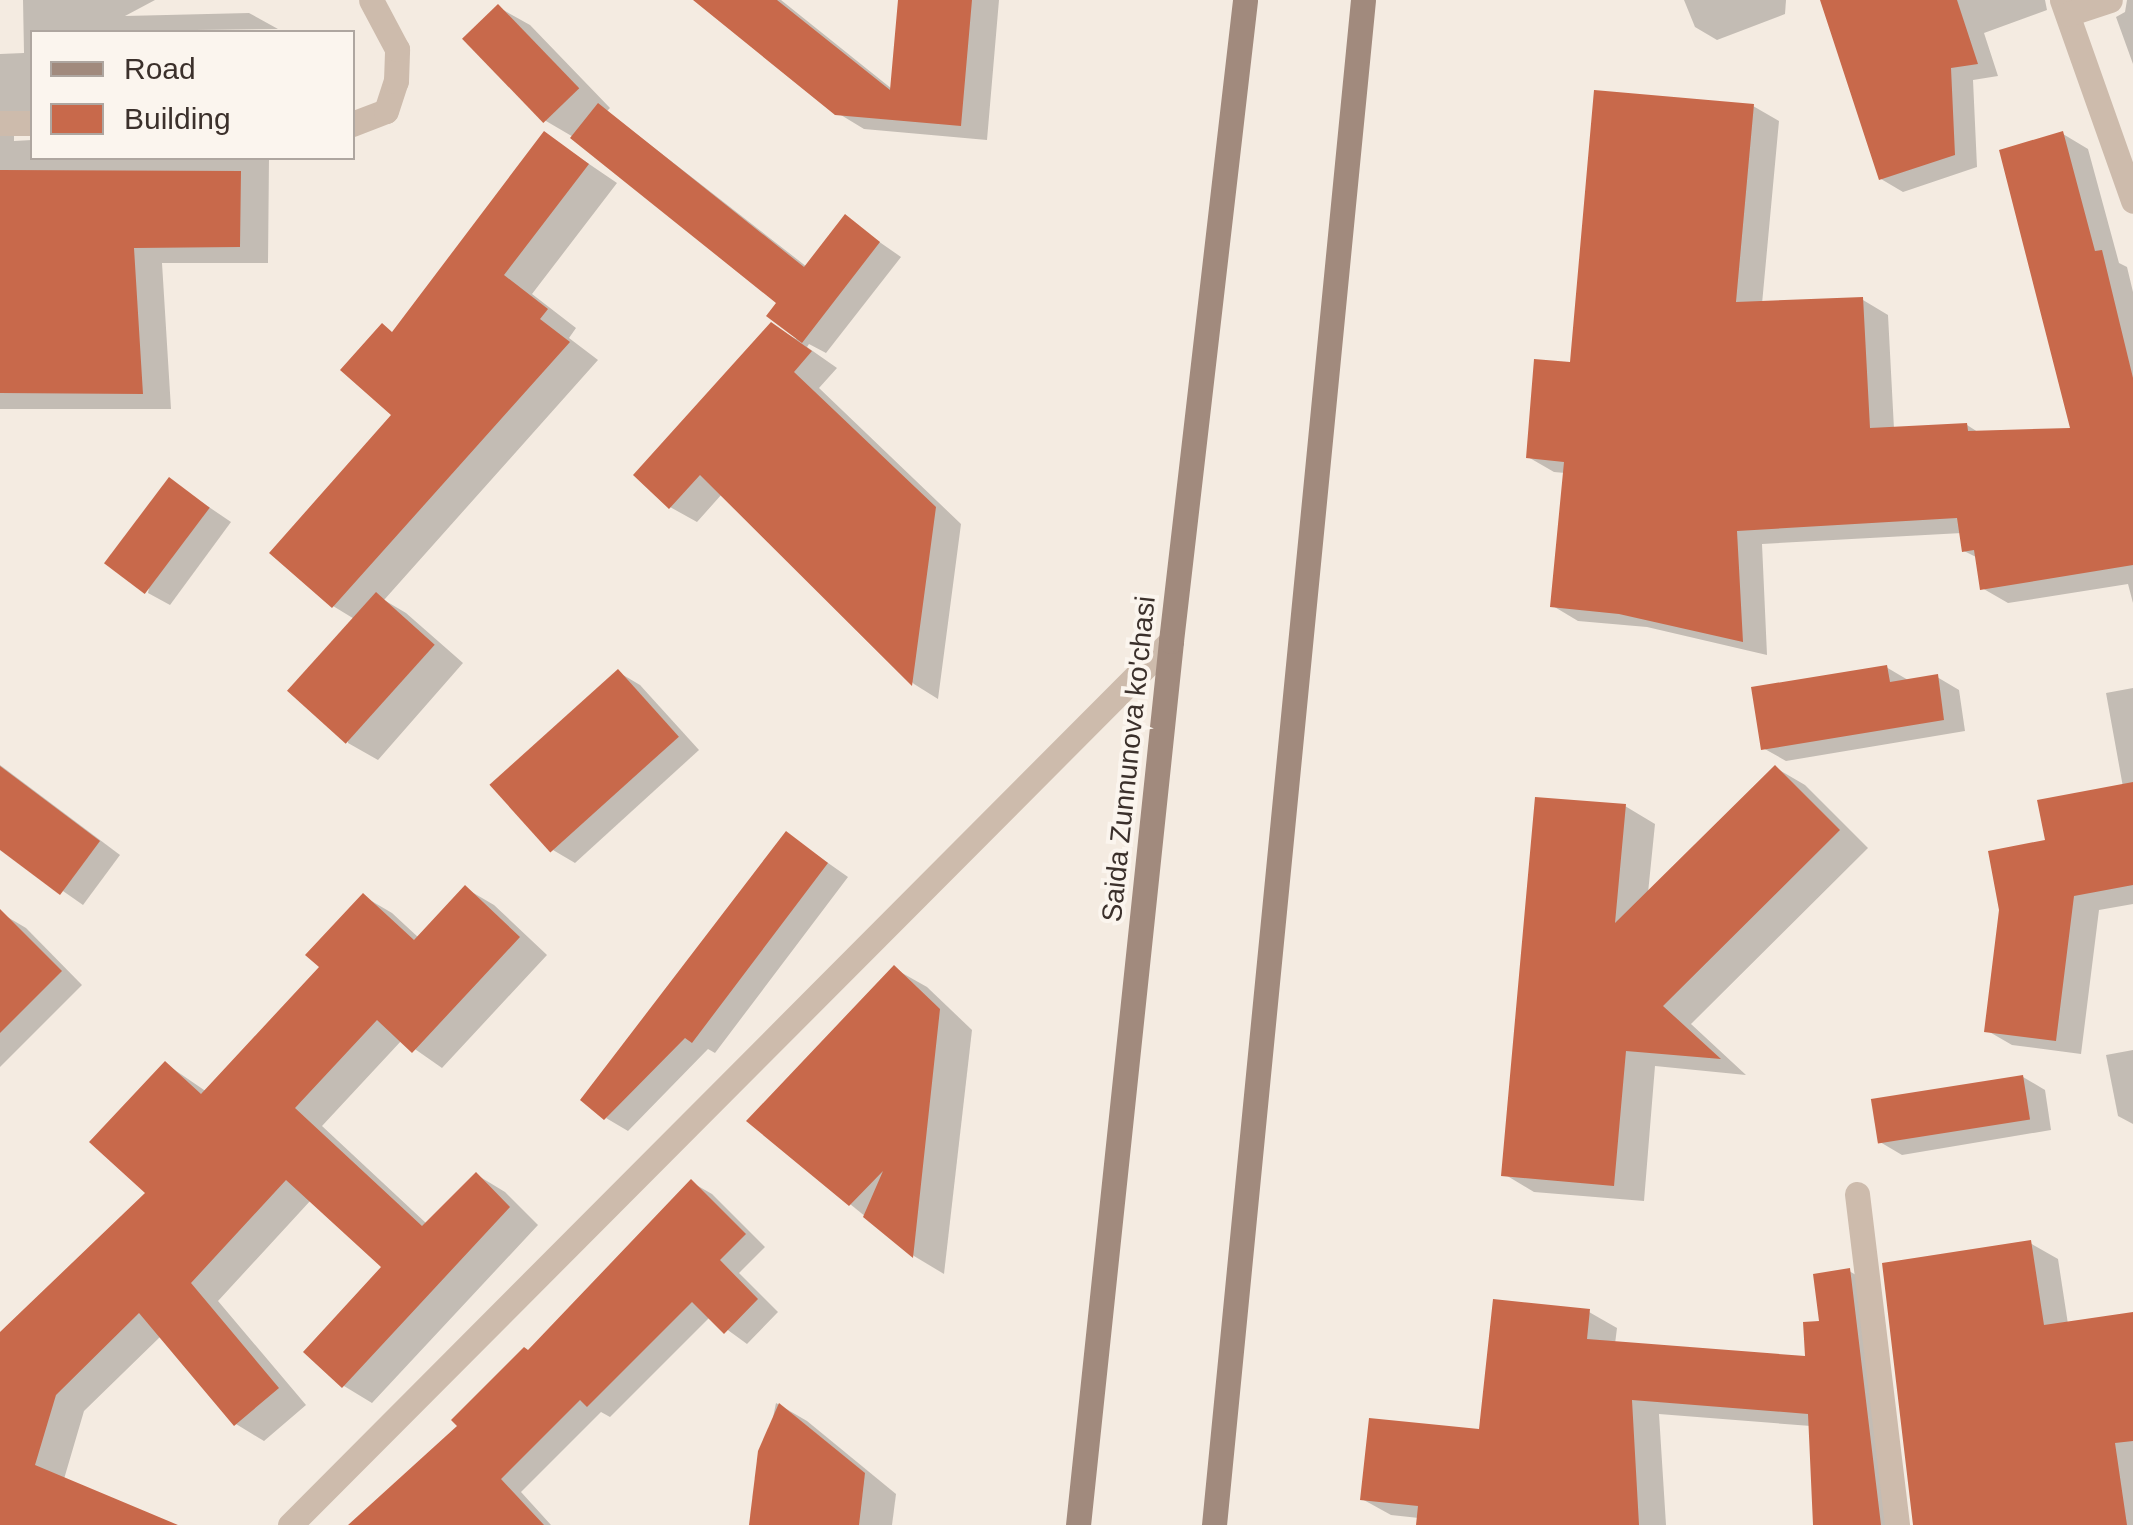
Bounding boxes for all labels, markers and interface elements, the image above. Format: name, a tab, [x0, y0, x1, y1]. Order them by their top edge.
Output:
legend	[30, 30, 355, 160]
text: Road	[124, 52, 196, 85]
text: Building	[124, 102, 231, 135]
street label: Saida Zunnunova ko'chasi	[1095, 594, 1163, 924]

